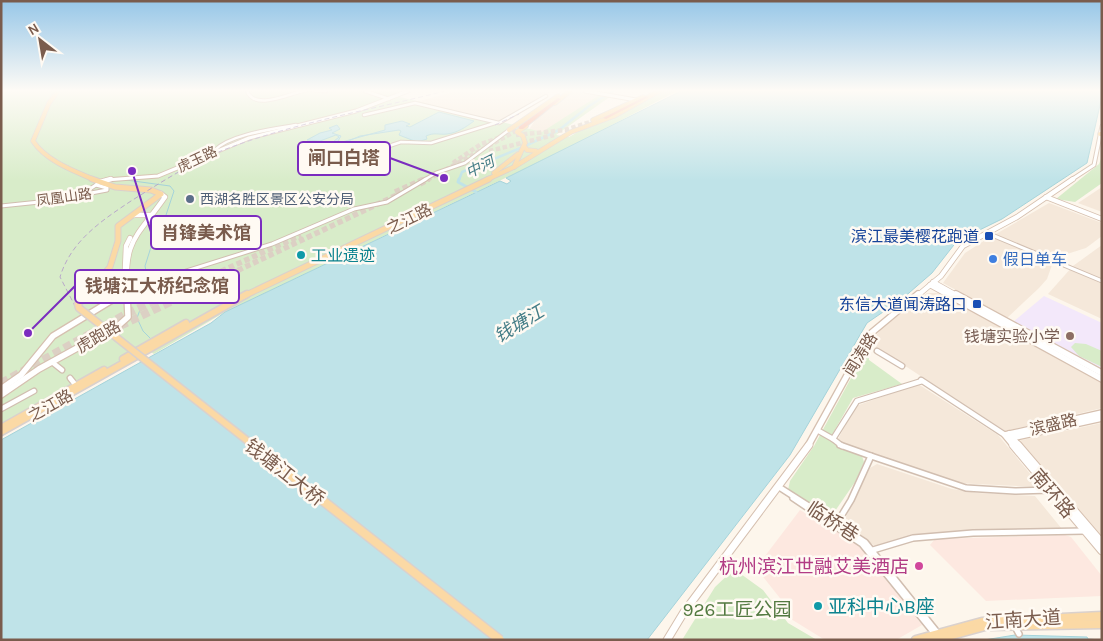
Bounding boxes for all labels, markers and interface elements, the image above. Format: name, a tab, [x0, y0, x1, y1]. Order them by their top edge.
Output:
north arrow	[15, 15, 65, 65]
text: N	[25, 19, 42, 39]
callout: 闸口白塔	[298, 142, 390, 175]
street label: 虎玉路	[175, 143, 220, 176]
text: 闸口白塔	[308, 147, 380, 169]
water label: 中河	[463, 151, 500, 182]
street label: 凤凰山路	[35, 185, 93, 210]
place label: 西湖名胜区景区公安分局	[200, 191, 354, 208]
marker: 西湖名胜区景区公安分局	[184, 193, 196, 205]
street label: 之江路	[383, 199, 435, 238]
callout: 肖锋美术馆	[151, 216, 261, 249]
text: 肖锋美术馆	[161, 222, 251, 244]
place label: 滨江最美樱花跑道	[851, 227, 979, 246]
marker: 滨江最美樱花跑道	[983, 230, 995, 242]
place label: 工业遗迹	[311, 246, 375, 265]
marker: 工业遗迹	[295, 249, 307, 261]
place label: 假日单车	[1003, 250, 1067, 269]
marker: 假日单车	[987, 253, 999, 265]
callout: 钱塘江大桥纪念馆	[75, 270, 239, 303]
text: 钱塘江大桥纪念馆	[85, 275, 229, 297]
place label: 东信大道闻涛路口	[839, 295, 967, 314]
marker: 东信大道闻涛路口	[971, 298, 983, 310]
water label: 钱塘江	[490, 300, 550, 347]
street label: 虎跑路	[73, 316, 124, 357]
place label: 钱塘实验小学	[964, 327, 1060, 346]
street label: 闻涛路	[840, 329, 881, 380]
marker: 钱塘实验小学	[1064, 330, 1076, 342]
street label: 之江路	[25, 385, 76, 425]
street label: 滨盛路	[1028, 410, 1079, 439]
street label: 钱塘江大桥	[240, 435, 329, 511]
street label: 南环路	[1025, 465, 1079, 523]
street label: 临桥巷	[803, 497, 862, 547]
place label: 杭州滨江世融艾美酒店	[719, 556, 909, 578]
marker: 杭州滨江世融艾美酒店	[913, 560, 925, 572]
place label: 亚科中心B座	[828, 596, 935, 618]
park label: 926工匠公园	[683, 599, 791, 621]
marker: 亚科中心B座	[812, 600, 824, 612]
street label: 江南大道	[984, 606, 1062, 634]

